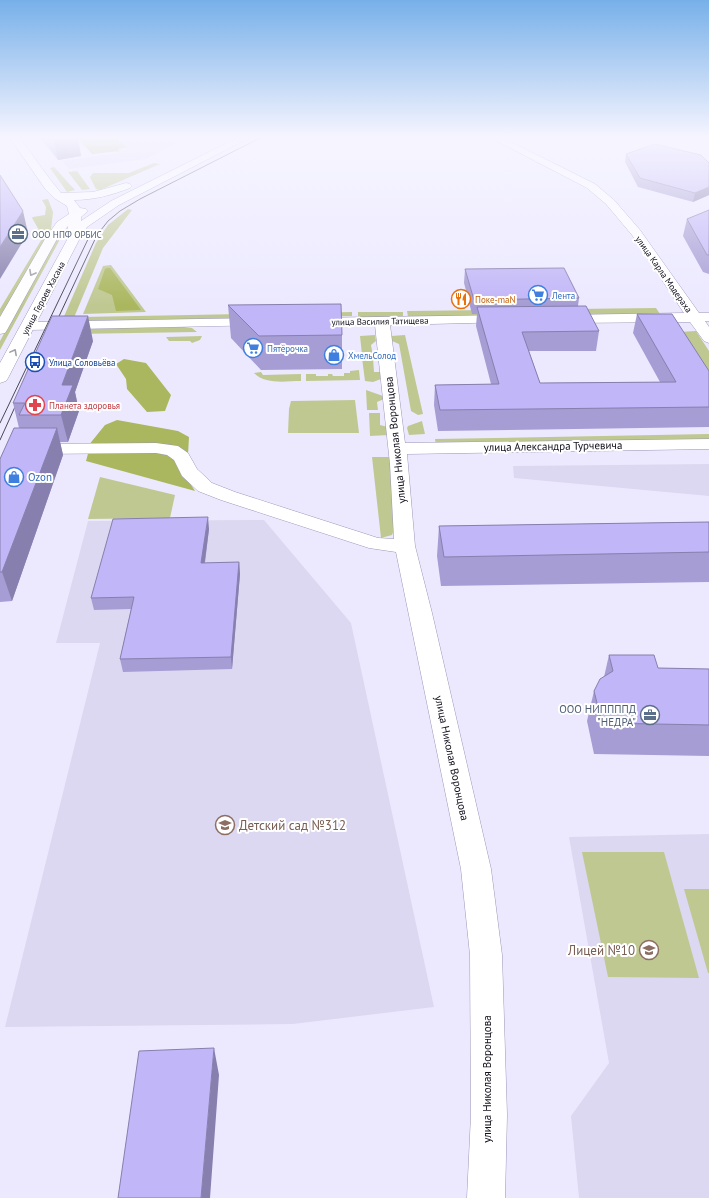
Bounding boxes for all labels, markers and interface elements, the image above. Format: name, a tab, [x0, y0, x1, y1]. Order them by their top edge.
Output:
office icon: ООО НПФ ОРБИС	[7, 223, 29, 245]
place label: ООО НПФ ОРБИС	[32, 229, 102, 240]
street label: улица Карла Модераха	[633, 233, 695, 315]
street label: улица Героев Хасана	[19, 259, 67, 337]
one-way arrow	[29, 269, 37, 277]
supermarket icon: Лента	[527, 284, 549, 306]
restaurant icon: Поке-maN	[450, 288, 472, 310]
place label: Лента	[551, 290, 575, 301]
place label: Поке-maN	[475, 294, 516, 305]
street label: улица Василия Татищева	[331, 315, 429, 327]
supermarket icon: Пятёрочка	[242, 337, 264, 359]
place label: Пятёрочка	[267, 343, 308, 354]
shop icon: ХмельСолод	[323, 344, 345, 366]
one-way arrow	[9, 349, 17, 356]
place label: ХмельСолод	[348, 350, 396, 361]
bus stop icon: Улица Соловьёва	[24, 351, 46, 373]
place label: Улица Соловьёва	[49, 357, 115, 368]
street label: улица Николая Воронцова	[381, 376, 409, 504]
pharmacy icon: Планета здоровья	[24, 394, 46, 416]
place label: Планета здоровья	[49, 400, 120, 411]
street label: улица Александра Турчевича	[484, 438, 622, 454]
shop icon: Ozon	[3, 466, 25, 488]
place label: Ozon	[28, 470, 52, 484]
street label: улица Николая Воронцова	[432, 694, 472, 822]
place label: ООО НИППППД "НЕДРА"	[559, 702, 637, 729]
office icon: ООО НИППППД "НЕДРА"	[639, 704, 661, 726]
school or university icon: Детский сад №312	[214, 814, 236, 836]
place label: Детский сад №312	[239, 817, 346, 834]
school or university icon: Лицей №10	[638, 939, 660, 961]
place label: Лицей №10	[567, 942, 635, 959]
street label: улица Николая Воронцова	[480, 1015, 494, 1143]

